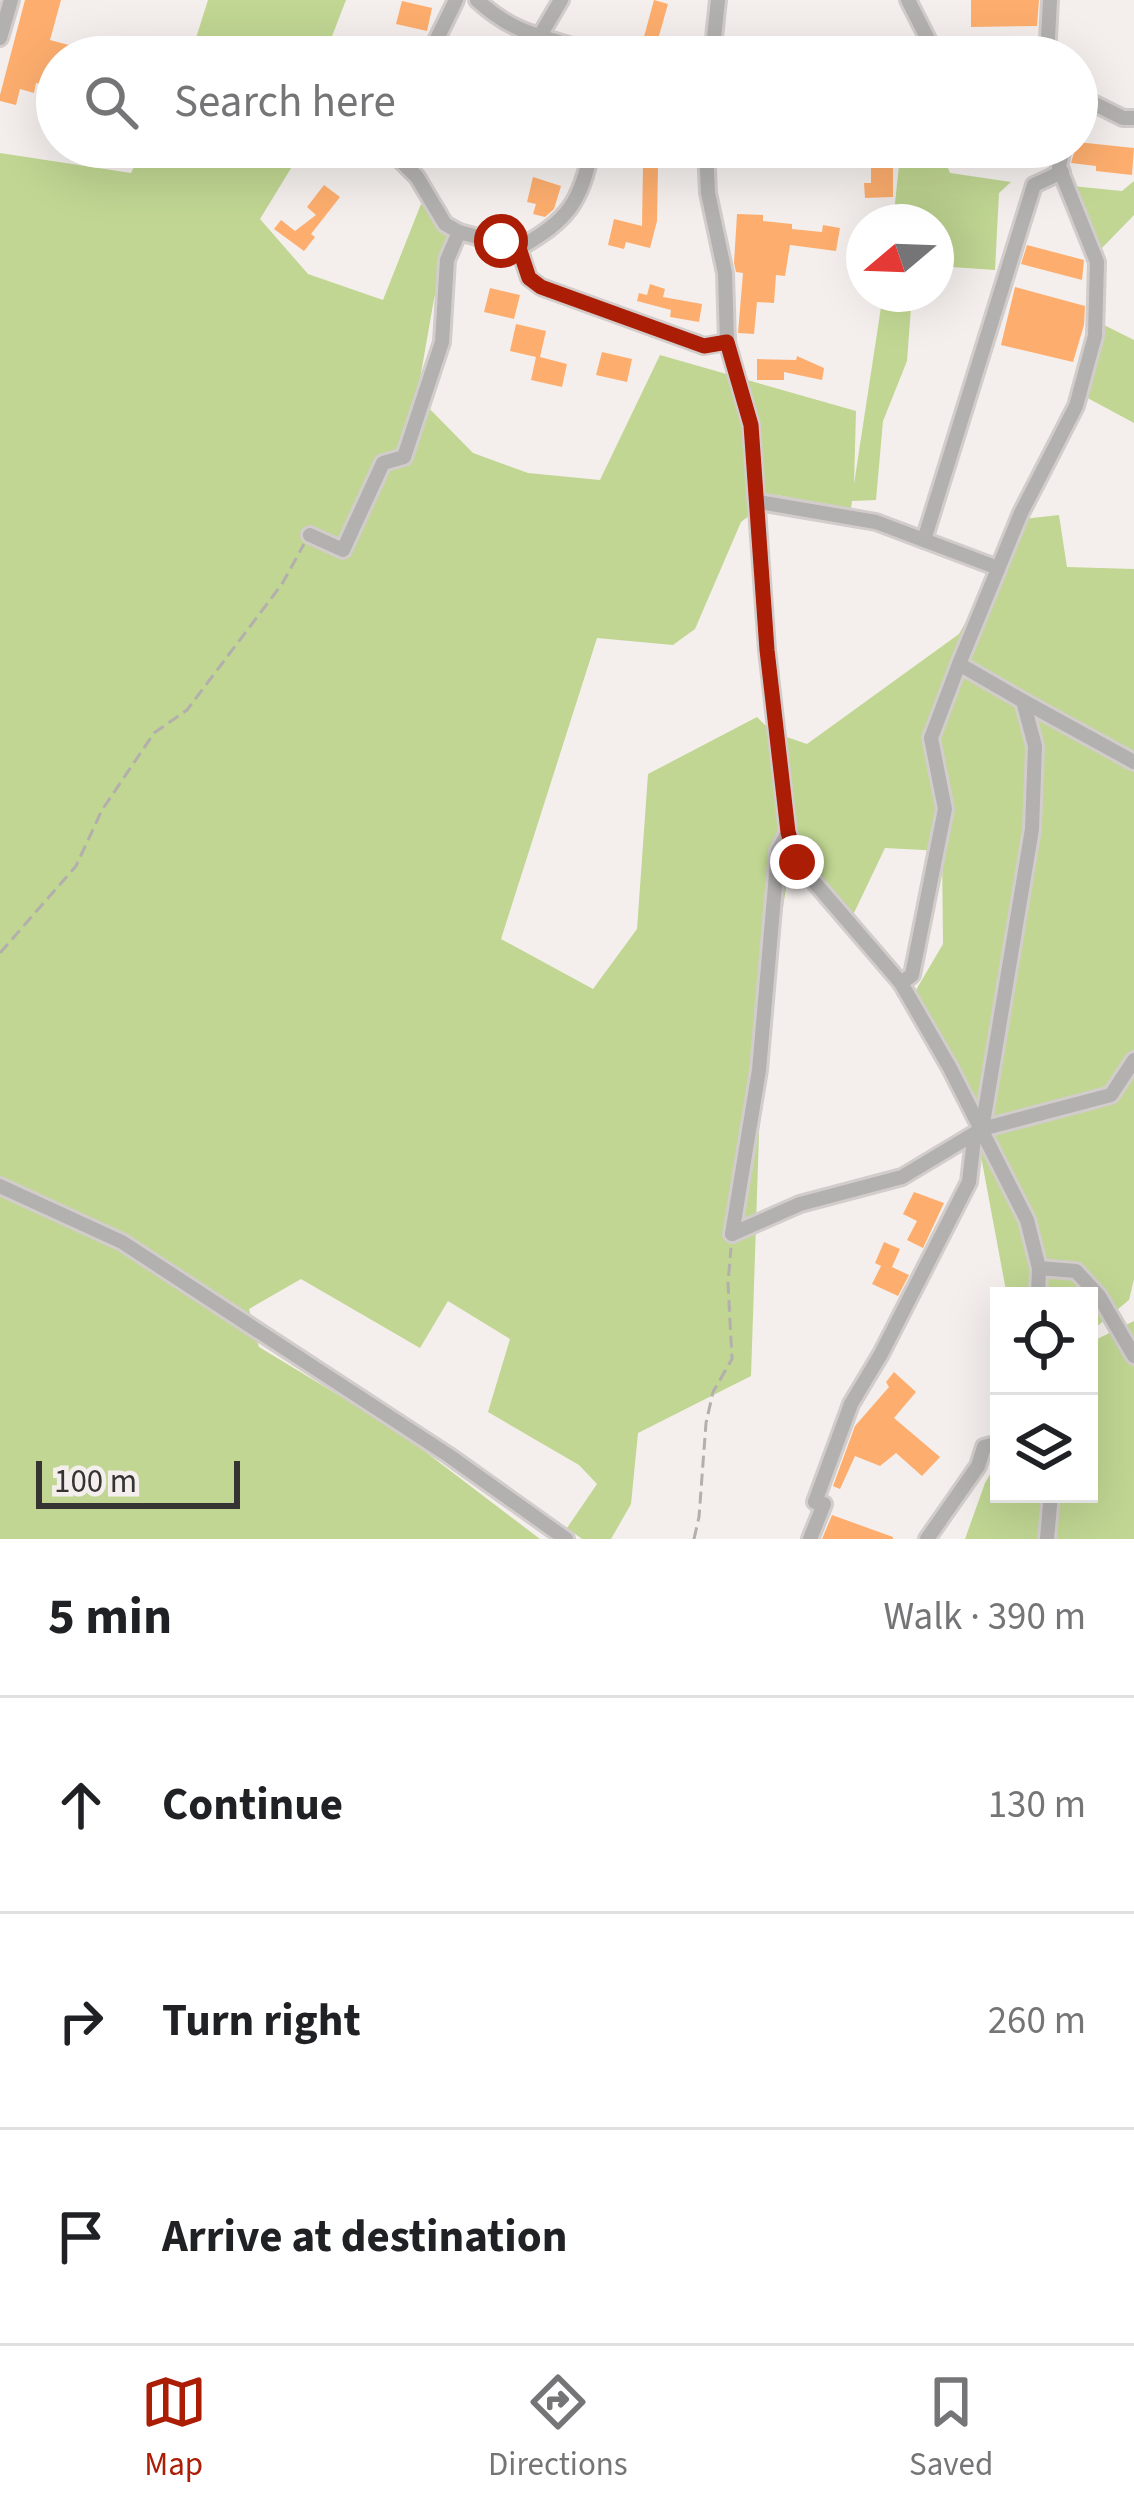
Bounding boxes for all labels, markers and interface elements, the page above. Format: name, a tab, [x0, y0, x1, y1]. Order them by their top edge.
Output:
search box	[36, 36, 1098, 168]
icon: search	[78, 69, 144, 135]
text: Search here	[174, 70, 396, 134]
north arrow	[846, 204, 954, 312]
route start	[474, 214, 528, 268]
route end	[770, 835, 824, 889]
map controls	[990, 1287, 1098, 1503]
button: locate	[990, 1287, 1098, 1395]
button: layers	[990, 1395, 1098, 1503]
scale bar	[36, 1455, 240, 1508]
text: 100 m	[54, 1458, 137, 1505]
text: 5 min	[48, 1581, 172, 1653]
text: Walk · 390 m	[883, 1589, 1086, 1645]
icon: ahead	[48, 1772, 114, 1838]
text: Continue	[162, 1773, 343, 1837]
text: 130 m	[988, 1777, 1086, 1833]
icon: right	[48, 1988, 114, 2054]
text: Turn right	[162, 1989, 361, 2053]
text: 260 m	[988, 1993, 1086, 2049]
icon: arrive	[48, 2204, 114, 2270]
text: Arrive at destination	[162, 2205, 567, 2269]
tab: Map	[141, 2369, 207, 2488]
tab: Directions	[488, 2369, 628, 2488]
tab: Saved	[909, 2369, 993, 2488]

